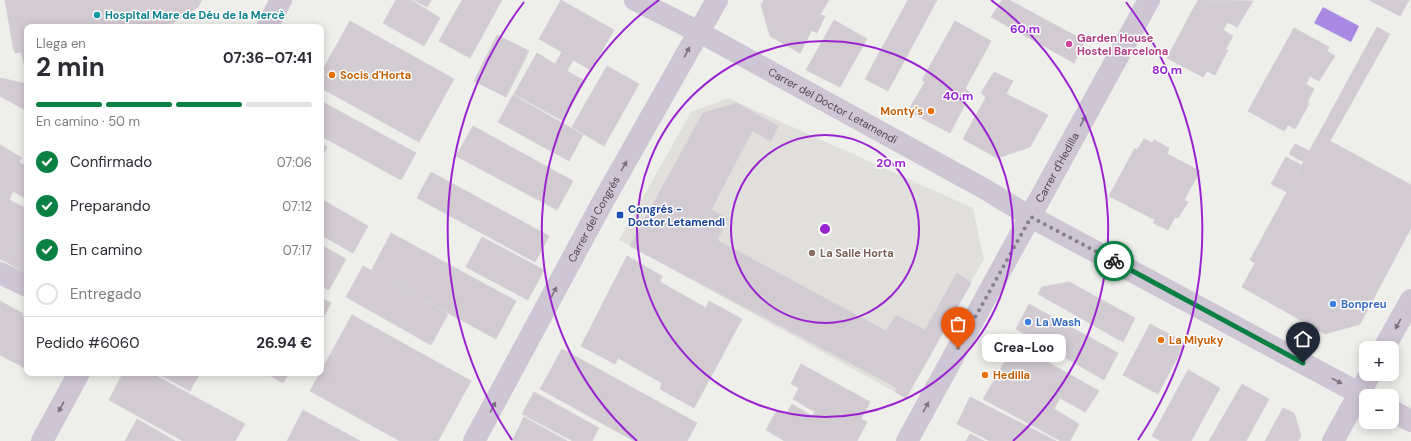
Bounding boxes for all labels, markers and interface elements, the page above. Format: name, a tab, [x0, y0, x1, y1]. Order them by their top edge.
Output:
place label: Hospital Mare de Déu de la Mercè	[105, 8, 285, 22]
marker: Hospital Mare de Déu de la Mercè	[92, 10, 102, 20]
text: 60 m	[1010, 21, 1040, 37]
place label: Garden House Hostel Barcelona	[1077, 31, 1168, 58]
text: Llega en	[36, 35, 86, 52]
marker: Garden House Hostel Barcelona	[1064, 39, 1074, 49]
one-way arrow	[683, 47, 690, 58]
text: 07:36–07:41	[223, 48, 312, 68]
text: 2 min	[36, 50, 105, 84]
text: 80 m	[1152, 62, 1182, 78]
street label: Carrer del Doctor Letamendi	[766, 64, 900, 147]
place label: Socis d'Horta	[340, 68, 411, 82]
marker: Socis d'Horta	[327, 70, 337, 80]
text: 40 m	[943, 88, 973, 104]
place label: Monty's	[880, 104, 923, 118]
marker: Monty's	[926, 106, 936, 116]
text: En camino · 50 m	[36, 113, 140, 130]
one-way arrow	[1080, 115, 1086, 127]
street label: Carrer d'Hedilla	[1032, 130, 1082, 205]
icon: check	[36, 151, 58, 173]
text: Confirmado	[70, 152, 152, 172]
text: 07:06	[277, 154, 312, 171]
text: 20 m	[876, 155, 906, 171]
one-way arrow	[620, 160, 627, 172]
street label: Carrer del Congrés	[564, 174, 623, 265]
icon: check	[36, 195, 58, 217]
text: Preparando	[70, 196, 151, 216]
text: 07:12	[282, 198, 312, 215]
place label: Congrés - Doctor Letamendi	[628, 202, 725, 229]
marker: Congrés - Doctor Letamendi	[615, 210, 625, 220]
centre of rings	[818, 222, 832, 236]
icon: check	[36, 239, 58, 261]
text: En camino	[70, 240, 142, 260]
courier	[1094, 241, 1134, 281]
text: 07:17	[283, 242, 312, 259]
place label: La Salle Horta	[820, 246, 894, 260]
marker: La Salle Horta	[807, 248, 817, 258]
icon: bike	[1103, 250, 1125, 272]
text: Entregado	[70, 284, 142, 304]
one-way arrow	[551, 286, 558, 298]
place label: Bonpreu	[1341, 297, 1387, 311]
marker: Bonpreu	[1328, 299, 1338, 309]
pin	[941, 307, 975, 348]
icon: bag	[947, 313, 969, 335]
place label: La Wash	[1036, 315, 1081, 329]
marker: La Wash	[1023, 317, 1033, 327]
one-way arrow	[1394, 318, 1401, 330]
pin	[1286, 322, 1320, 363]
icon: home	[1292, 328, 1314, 350]
text: Pedido #6060	[36, 333, 140, 353]
text: 26.94 €	[256, 333, 312, 353]
place label: La Miyuky	[1169, 333, 1224, 347]
callout: Crea-Loo	[982, 334, 1066, 362]
marker: La Miyuky	[1156, 335, 1166, 345]
text: Crea-Loo	[994, 339, 1054, 356]
map controls	[1359, 341, 1399, 429]
button: +	[1359, 341, 1399, 381]
place label: Hedilla	[993, 368, 1030, 382]
marker: Hedilla	[980, 370, 990, 380]
one-way arrow	[1331, 378, 1342, 384]
button: −	[1359, 389, 1399, 429]
one-way arrow	[57, 401, 64, 413]
one-way arrow	[489, 401, 496, 413]
one-way arrow	[922, 401, 929, 413]

